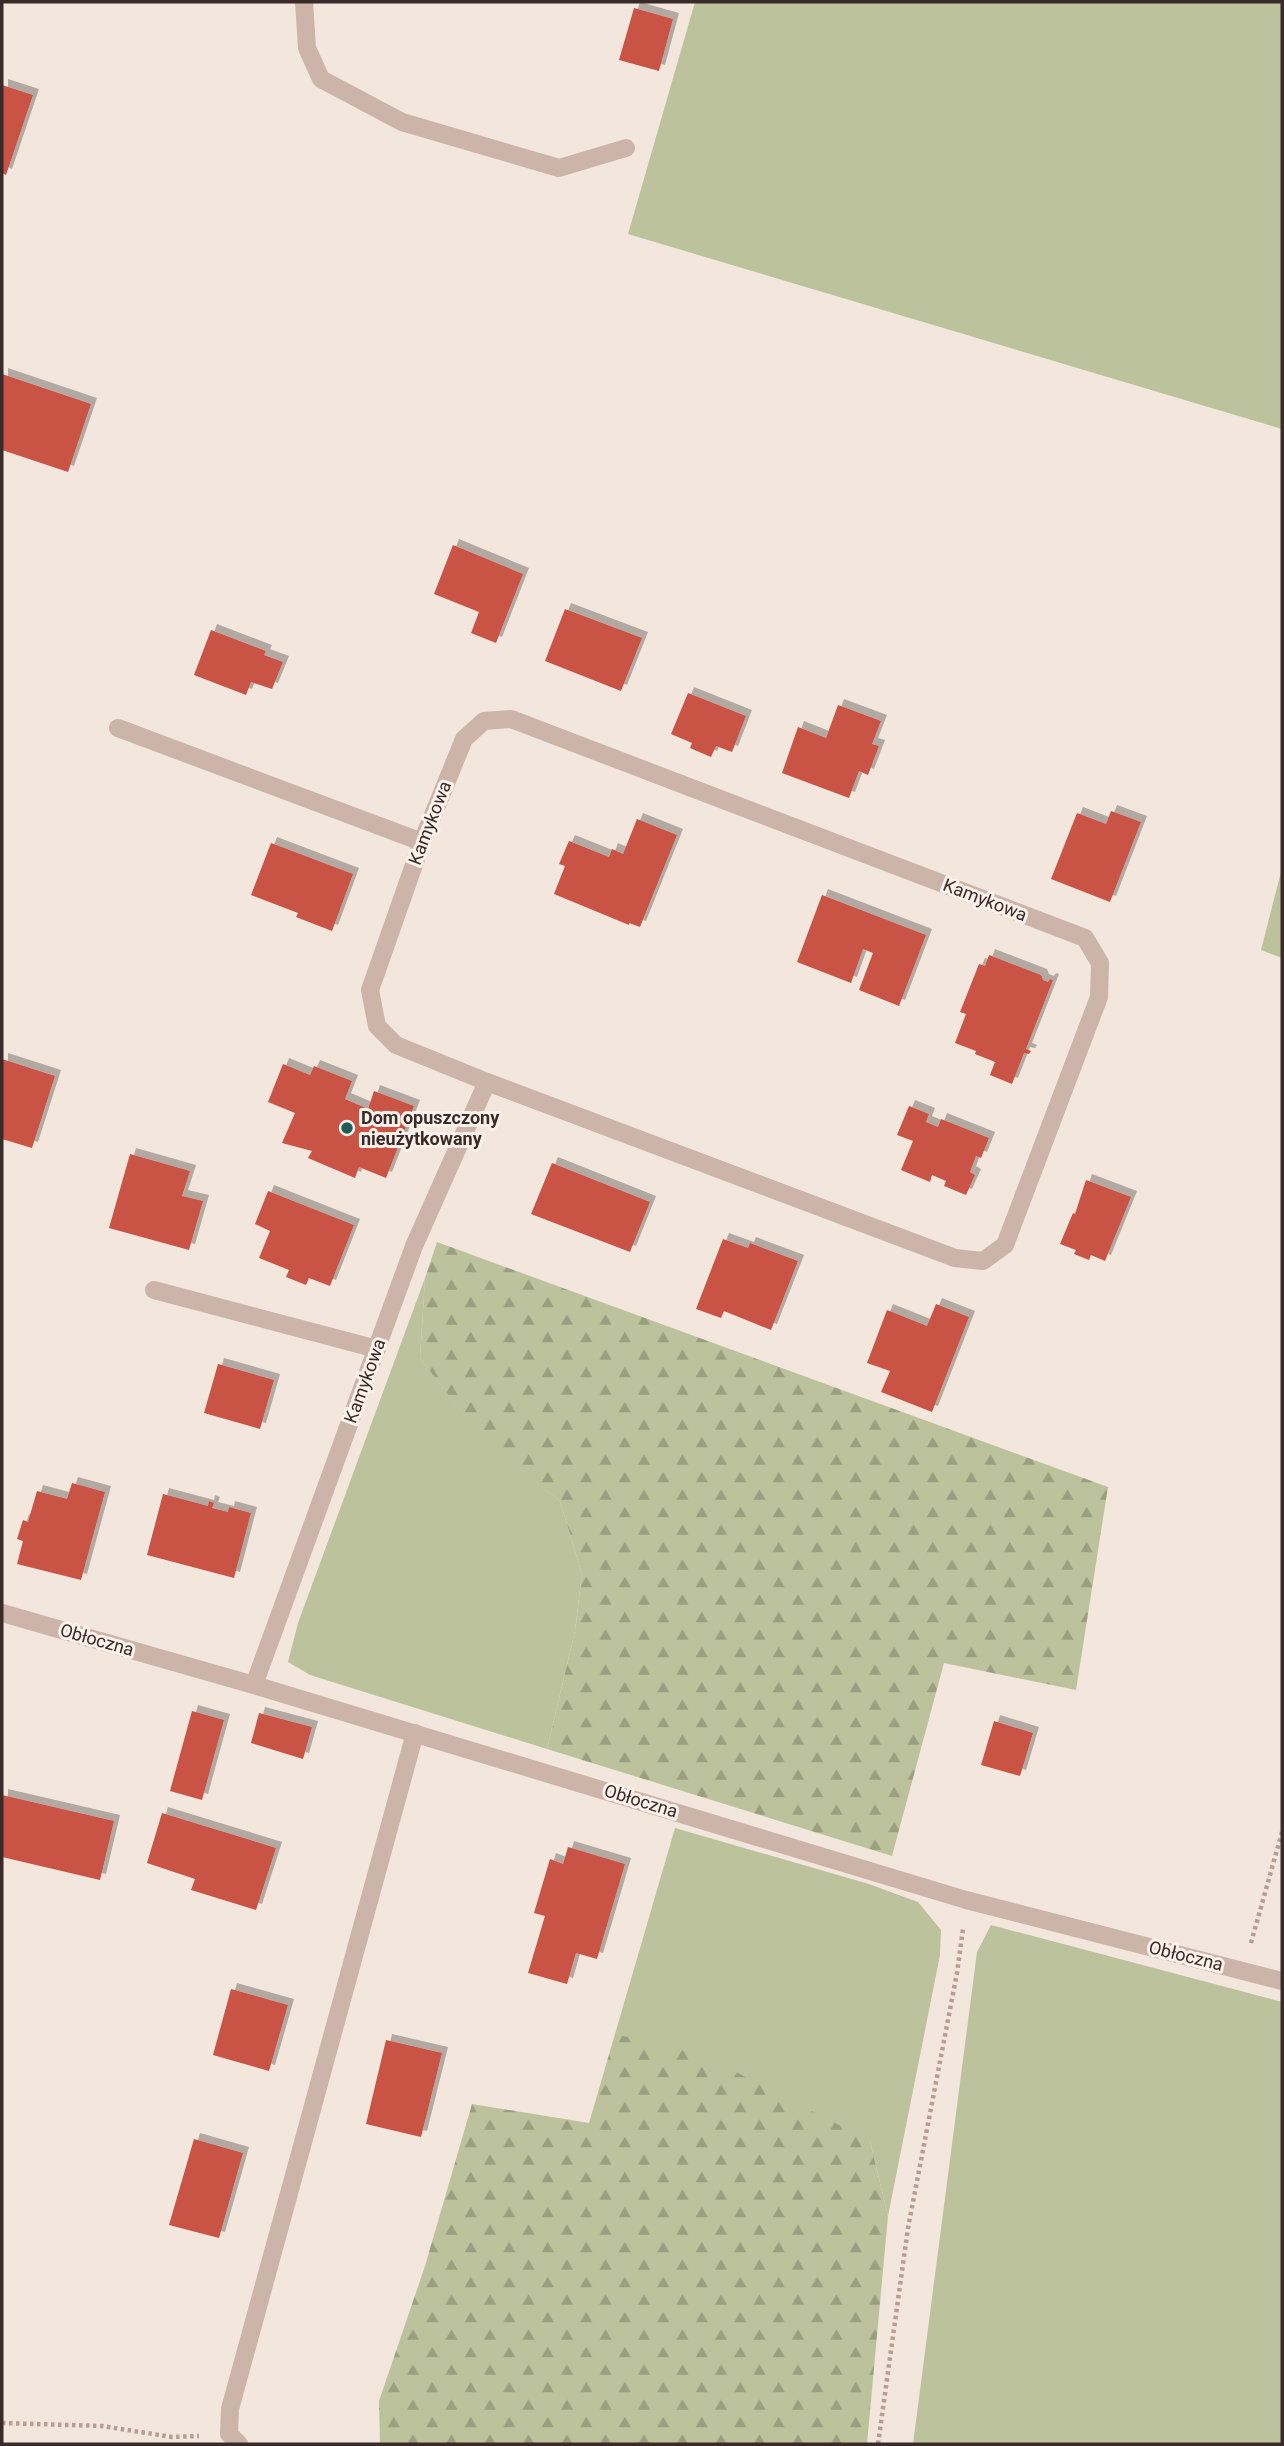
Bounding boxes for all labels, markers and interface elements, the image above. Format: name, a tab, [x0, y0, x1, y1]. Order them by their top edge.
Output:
street label: Kamykowa	[404, 778, 455, 868]
street label: Kamykowa	[940, 874, 1030, 925]
place label: Dom opuszczony nieużytkowany	[361, 1107, 500, 1149]
marker: Dom opuszczony nieużytkowany	[339, 1120, 355, 1136]
street label: Kamykowa	[340, 1336, 389, 1426]
street label: Obłoczna	[58, 1619, 136, 1660]
street label: Obłoczna	[602, 1779, 680, 1822]
street label: Obłoczna	[1147, 1936, 1225, 1975]

